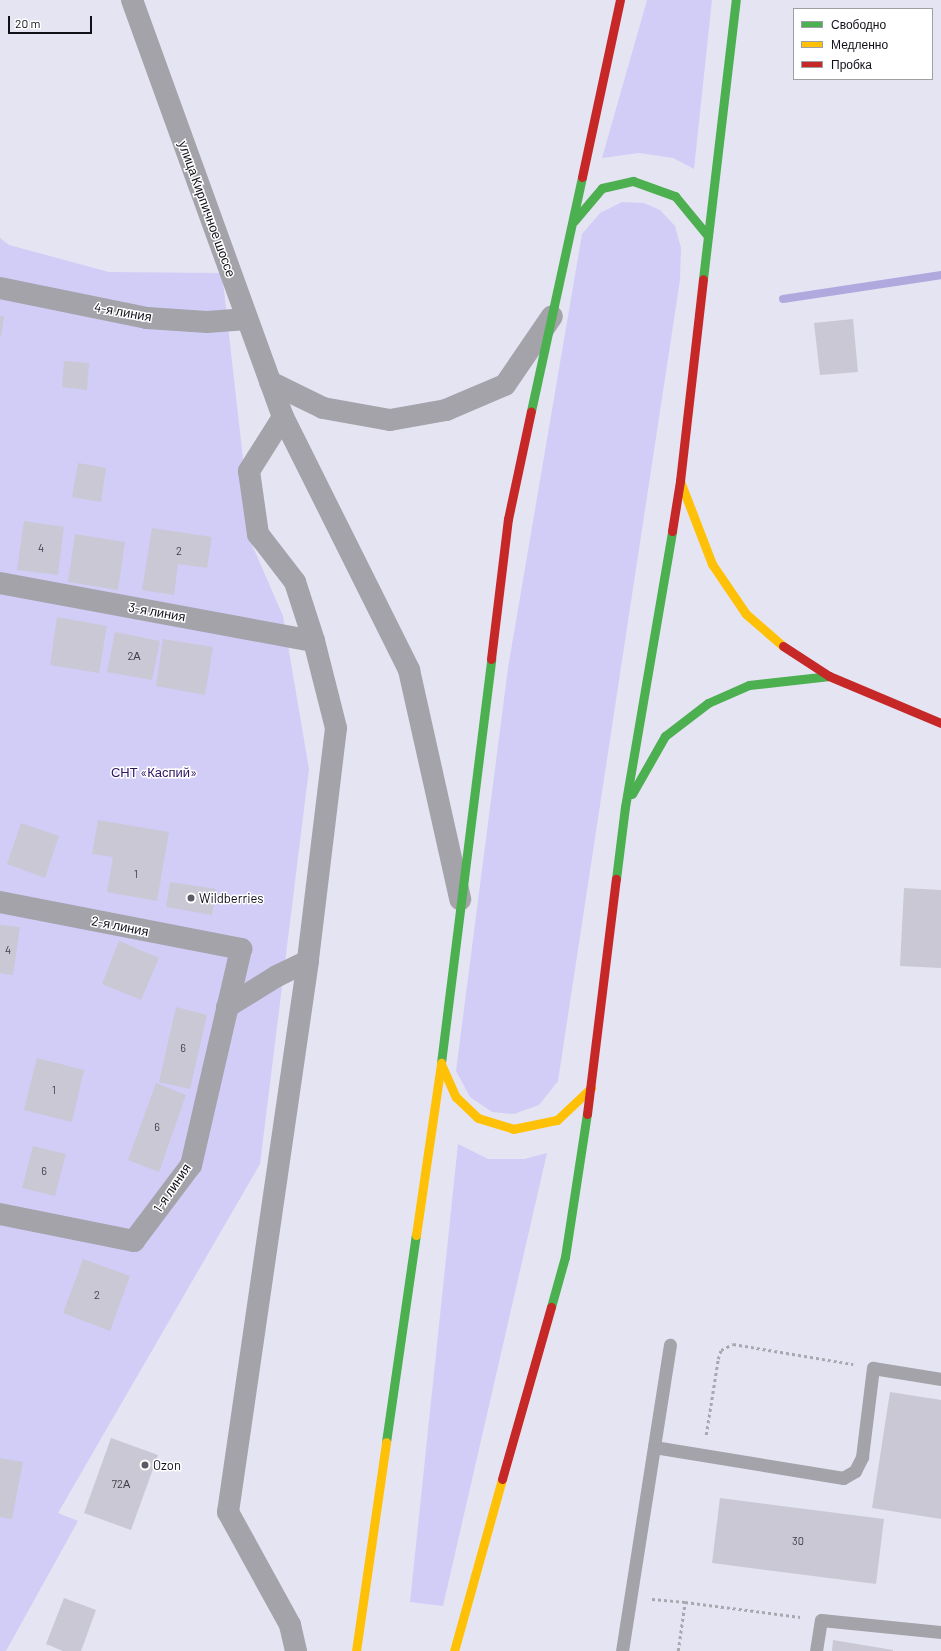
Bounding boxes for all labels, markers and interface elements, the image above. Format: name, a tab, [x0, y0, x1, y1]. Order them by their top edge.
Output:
scale bar	[10, 8, 94, 34]
legend	[793, 8, 933, 80]
text: 20 m	[15, 16, 41, 30]
text: Свободно	[831, 17, 886, 31]
text: Медленно	[831, 37, 888, 51]
text: Пробка	[831, 57, 872, 71]
street label: улица Кирпичное шоссе	[175, 139, 239, 279]
street label: 4-я линия	[93, 299, 153, 325]
house number: 4	[38, 541, 44, 555]
house number: 2	[176, 544, 182, 558]
street label: 3-я линия	[127, 599, 187, 625]
house number: 2А	[127, 649, 141, 663]
park label: СНТ «Каспий»	[111, 764, 197, 780]
house number: 1	[134, 867, 138, 881]
place label: Wildberries	[199, 890, 264, 906]
marker: Wildberries	[186, 893, 196, 903]
street label: 2-я линия	[90, 913, 150, 939]
house number: 4	[5, 943, 11, 957]
house number: 6	[180, 1041, 186, 1055]
house number: 1	[52, 1083, 56, 1097]
house number: 6	[154, 1120, 160, 1134]
street label: 1-я линия	[150, 1161, 194, 1215]
house number: 6	[41, 1164, 47, 1178]
house number: 2	[94, 1288, 100, 1302]
place label: Ozon	[153, 1457, 181, 1473]
marker: Ozon	[140, 1460, 150, 1470]
house number: 72А	[112, 1477, 130, 1491]
house number: 30	[792, 1534, 804, 1548]

